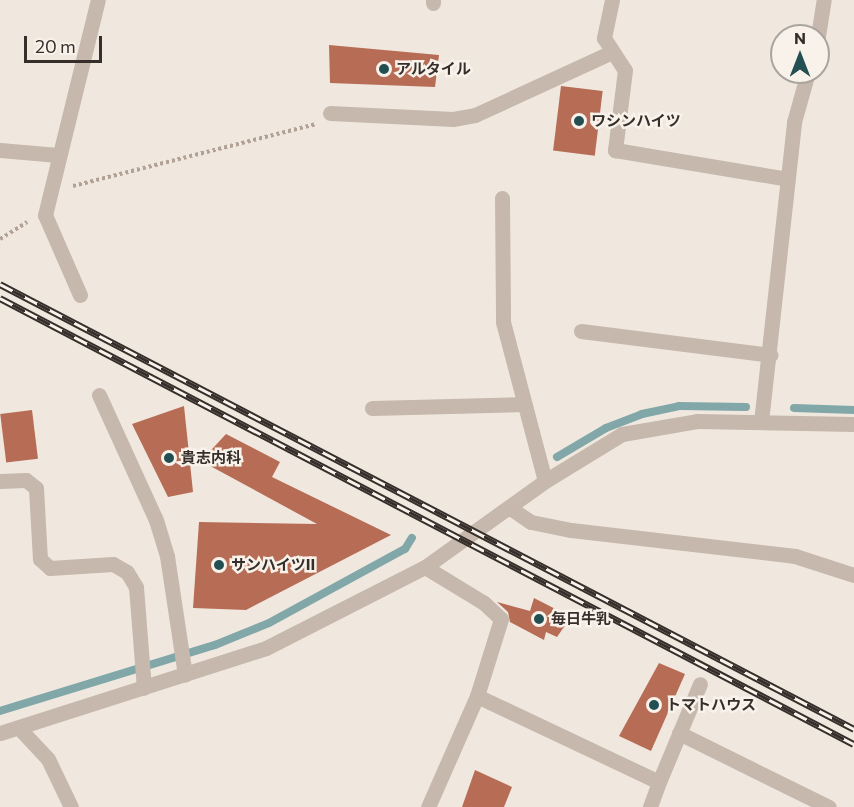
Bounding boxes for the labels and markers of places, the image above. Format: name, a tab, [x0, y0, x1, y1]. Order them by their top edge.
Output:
place label: アルタイル	[396, 60, 471, 78]
marker: アルタイル	[377, 62, 391, 76]
place label: ワシンハイツ	[591, 112, 681, 130]
marker: ワシンハイツ	[572, 114, 586, 128]
place label: 貴志内科	[181, 449, 241, 467]
marker: 貴志内科	[162, 451, 176, 465]
place label: サンハイツII	[231, 556, 315, 574]
marker: サンハイツII	[212, 558, 226, 572]
place label: 毎日牛乳	[551, 610, 611, 628]
marker: 毎日牛乳	[532, 612, 546, 626]
place label: トマトハウス	[666, 696, 756, 714]
marker: トマトハウス	[647, 698, 661, 712]

